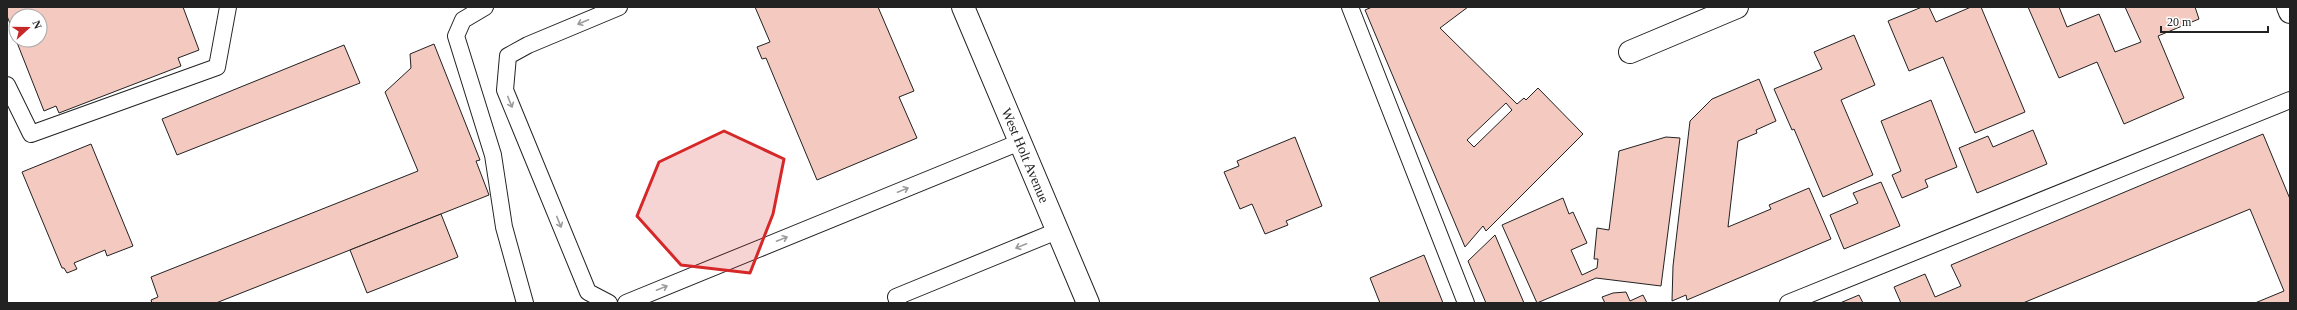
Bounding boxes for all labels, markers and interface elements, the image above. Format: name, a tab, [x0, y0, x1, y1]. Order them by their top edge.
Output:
north arrow	[8, 8, 48, 48]
scale bar	[2161, 8, 2268, 34]
text: 20 m	[2167, 15, 2192, 29]
text: N	[30, 19, 44, 30]
one-way arrow	[578, 19, 590, 26]
one-way arrow	[506, 96, 514, 108]
street label: West Holt Avenue	[999, 106, 1052, 205]
one-way arrow	[896, 185, 908, 193]
one-way arrow	[556, 216, 564, 228]
one-way arrow	[776, 235, 788, 242]
one-way arrow	[1015, 242, 1027, 250]
one-way arrow	[655, 284, 667, 292]

